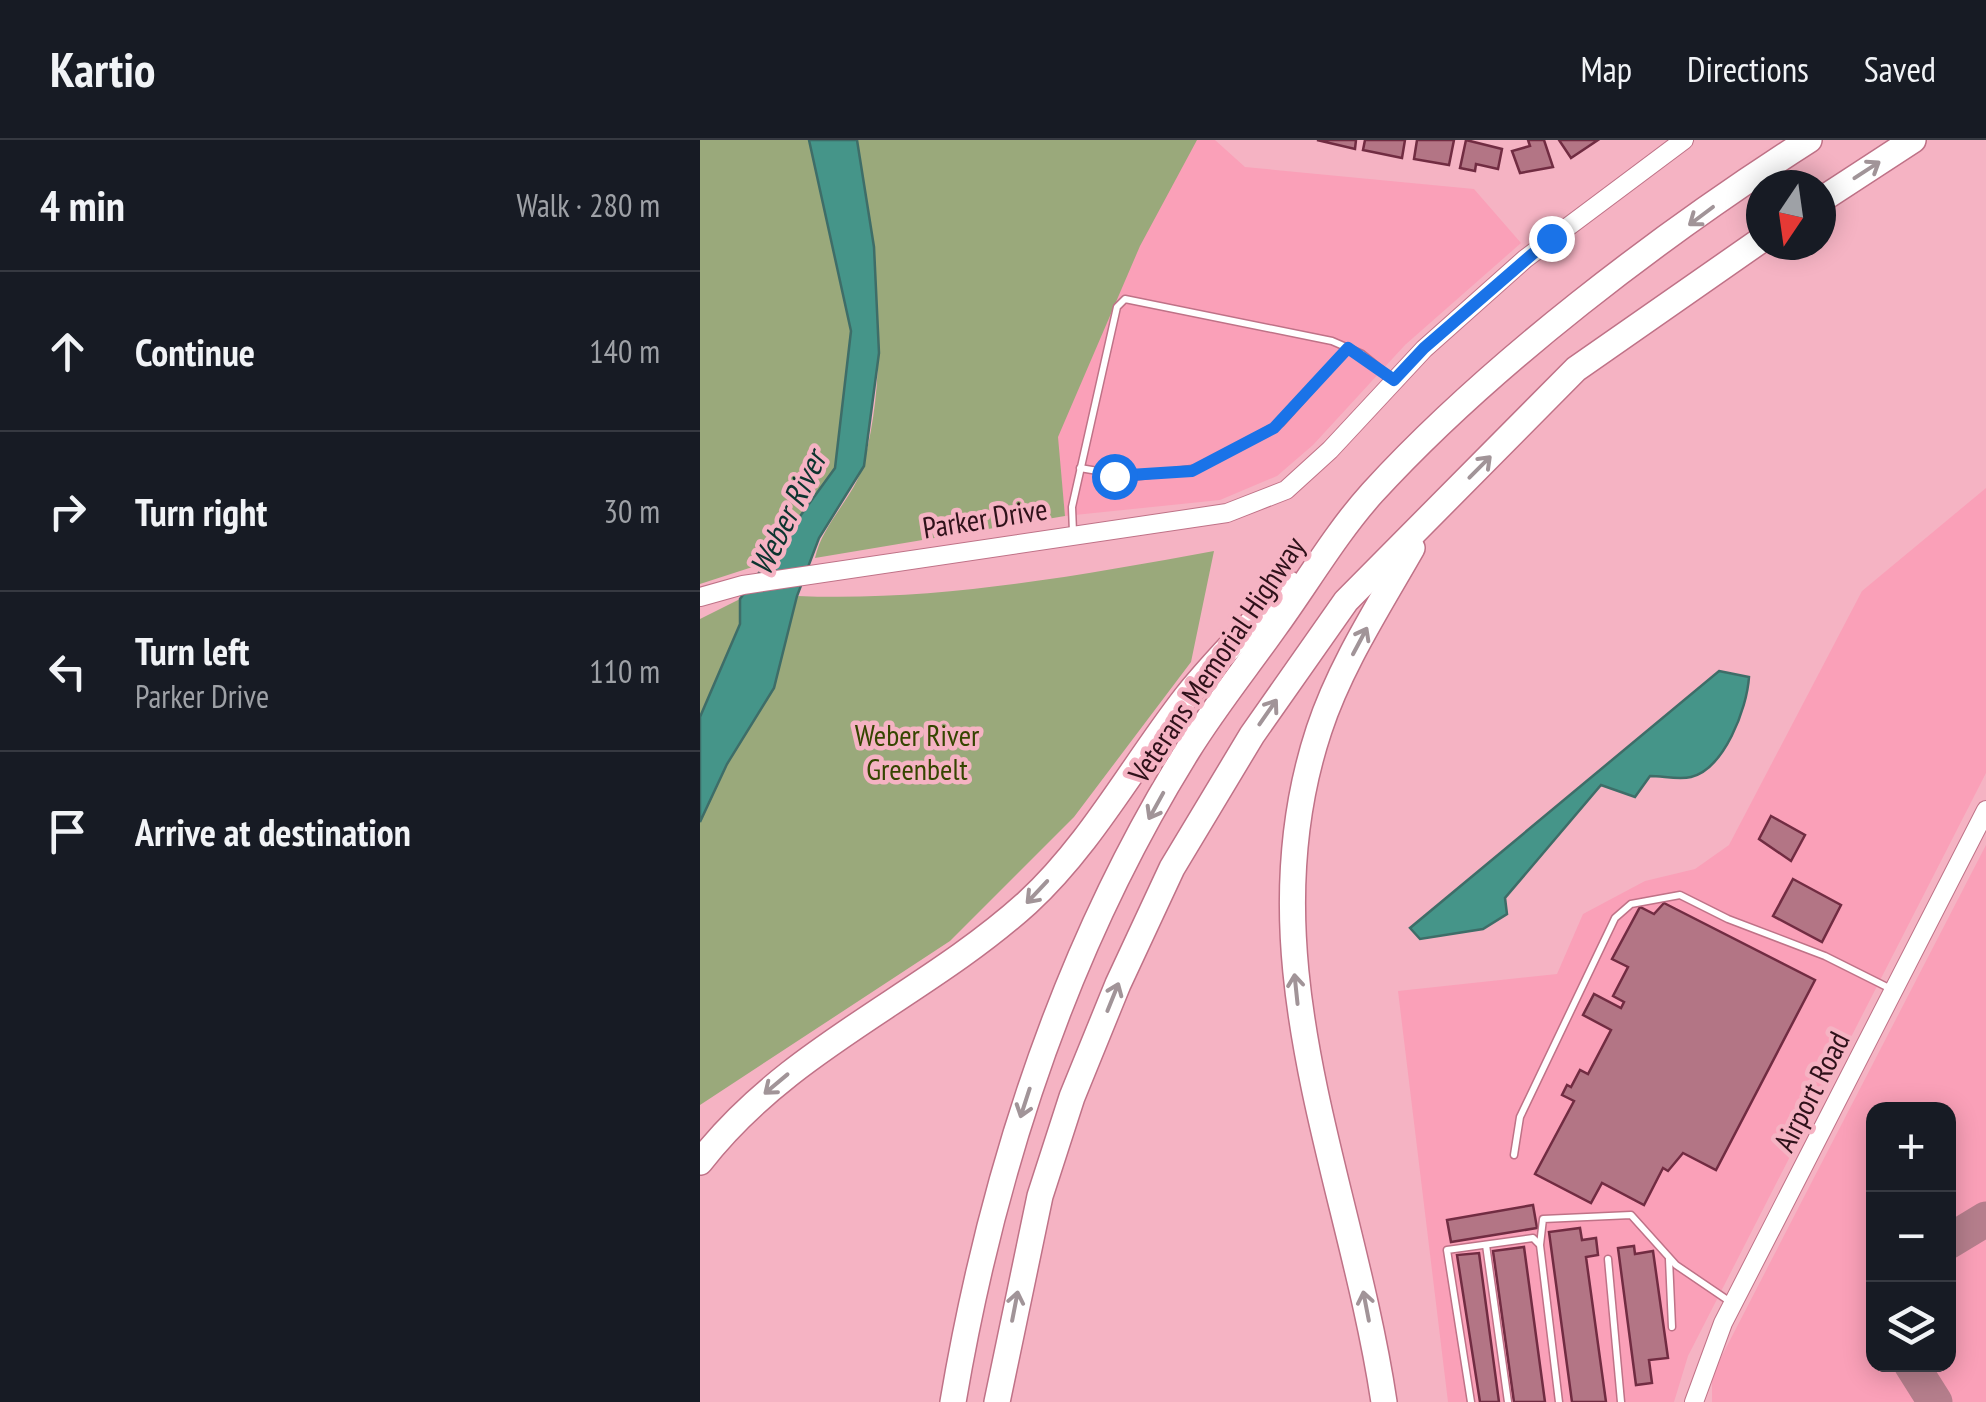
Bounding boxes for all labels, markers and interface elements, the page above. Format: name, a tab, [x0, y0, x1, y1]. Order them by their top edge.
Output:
text: Kartio	[50, 38, 155, 100]
text: Map	[1581, 46, 1632, 92]
text: Directions	[1687, 46, 1809, 92]
text: Saved	[1864, 46, 1936, 92]
one-way arrow	[1852, 159, 1881, 180]
north arrow	[1746, 170, 1836, 260]
text: 4 min	[40, 178, 125, 233]
text: Walk · 280 m	[516, 184, 660, 226]
one-way arrow	[1688, 205, 1715, 226]
route end	[1529, 216, 1575, 262]
icon: ahead	[40, 324, 95, 379]
text: Continue	[135, 327, 255, 376]
text: 140 m	[589, 330, 660, 372]
water label: Weber River	[739, 440, 837, 582]
route start	[1092, 454, 1138, 500]
one-way arrow	[1467, 456, 1491, 480]
icon: right	[40, 484, 95, 539]
text: Turn right	[135, 487, 267, 536]
street label: Parker Drive	[920, 488, 1050, 547]
text: 30 m	[604, 490, 660, 532]
street label: Veterans Memorial Highway	[1118, 528, 1313, 791]
text: Turn left	[135, 626, 249, 675]
one-way arrow	[1351, 627, 1370, 657]
icon: left	[40, 644, 95, 699]
text: 110 m	[589, 650, 660, 692]
text: Parker Drive	[135, 675, 269, 717]
one-way arrow	[1257, 699, 1278, 726]
park label: Weber River Greenbelt	[855, 715, 980, 788]
one-way arrow	[1145, 791, 1165, 821]
icon: arrive	[40, 804, 95, 859]
text: Arrive at destination	[135, 807, 411, 856]
one-way arrow	[1025, 879, 1049, 903]
one-way arrow	[1286, 974, 1305, 1006]
one-way arrow	[1105, 982, 1123, 1013]
street label: Airport Road	[1764, 1025, 1857, 1158]
one-way arrow	[764, 1072, 789, 1095]
one-way arrow	[1014, 1087, 1032, 1119]
map controls	[1866, 1102, 1956, 1372]
button: +	[1866, 1102, 1956, 1192]
button: −	[1866, 1192, 1956, 1282]
button: layers	[1866, 1282, 1956, 1372]
one-way arrow	[1007, 1291, 1026, 1323]
one-way arrow	[1355, 1291, 1374, 1323]

